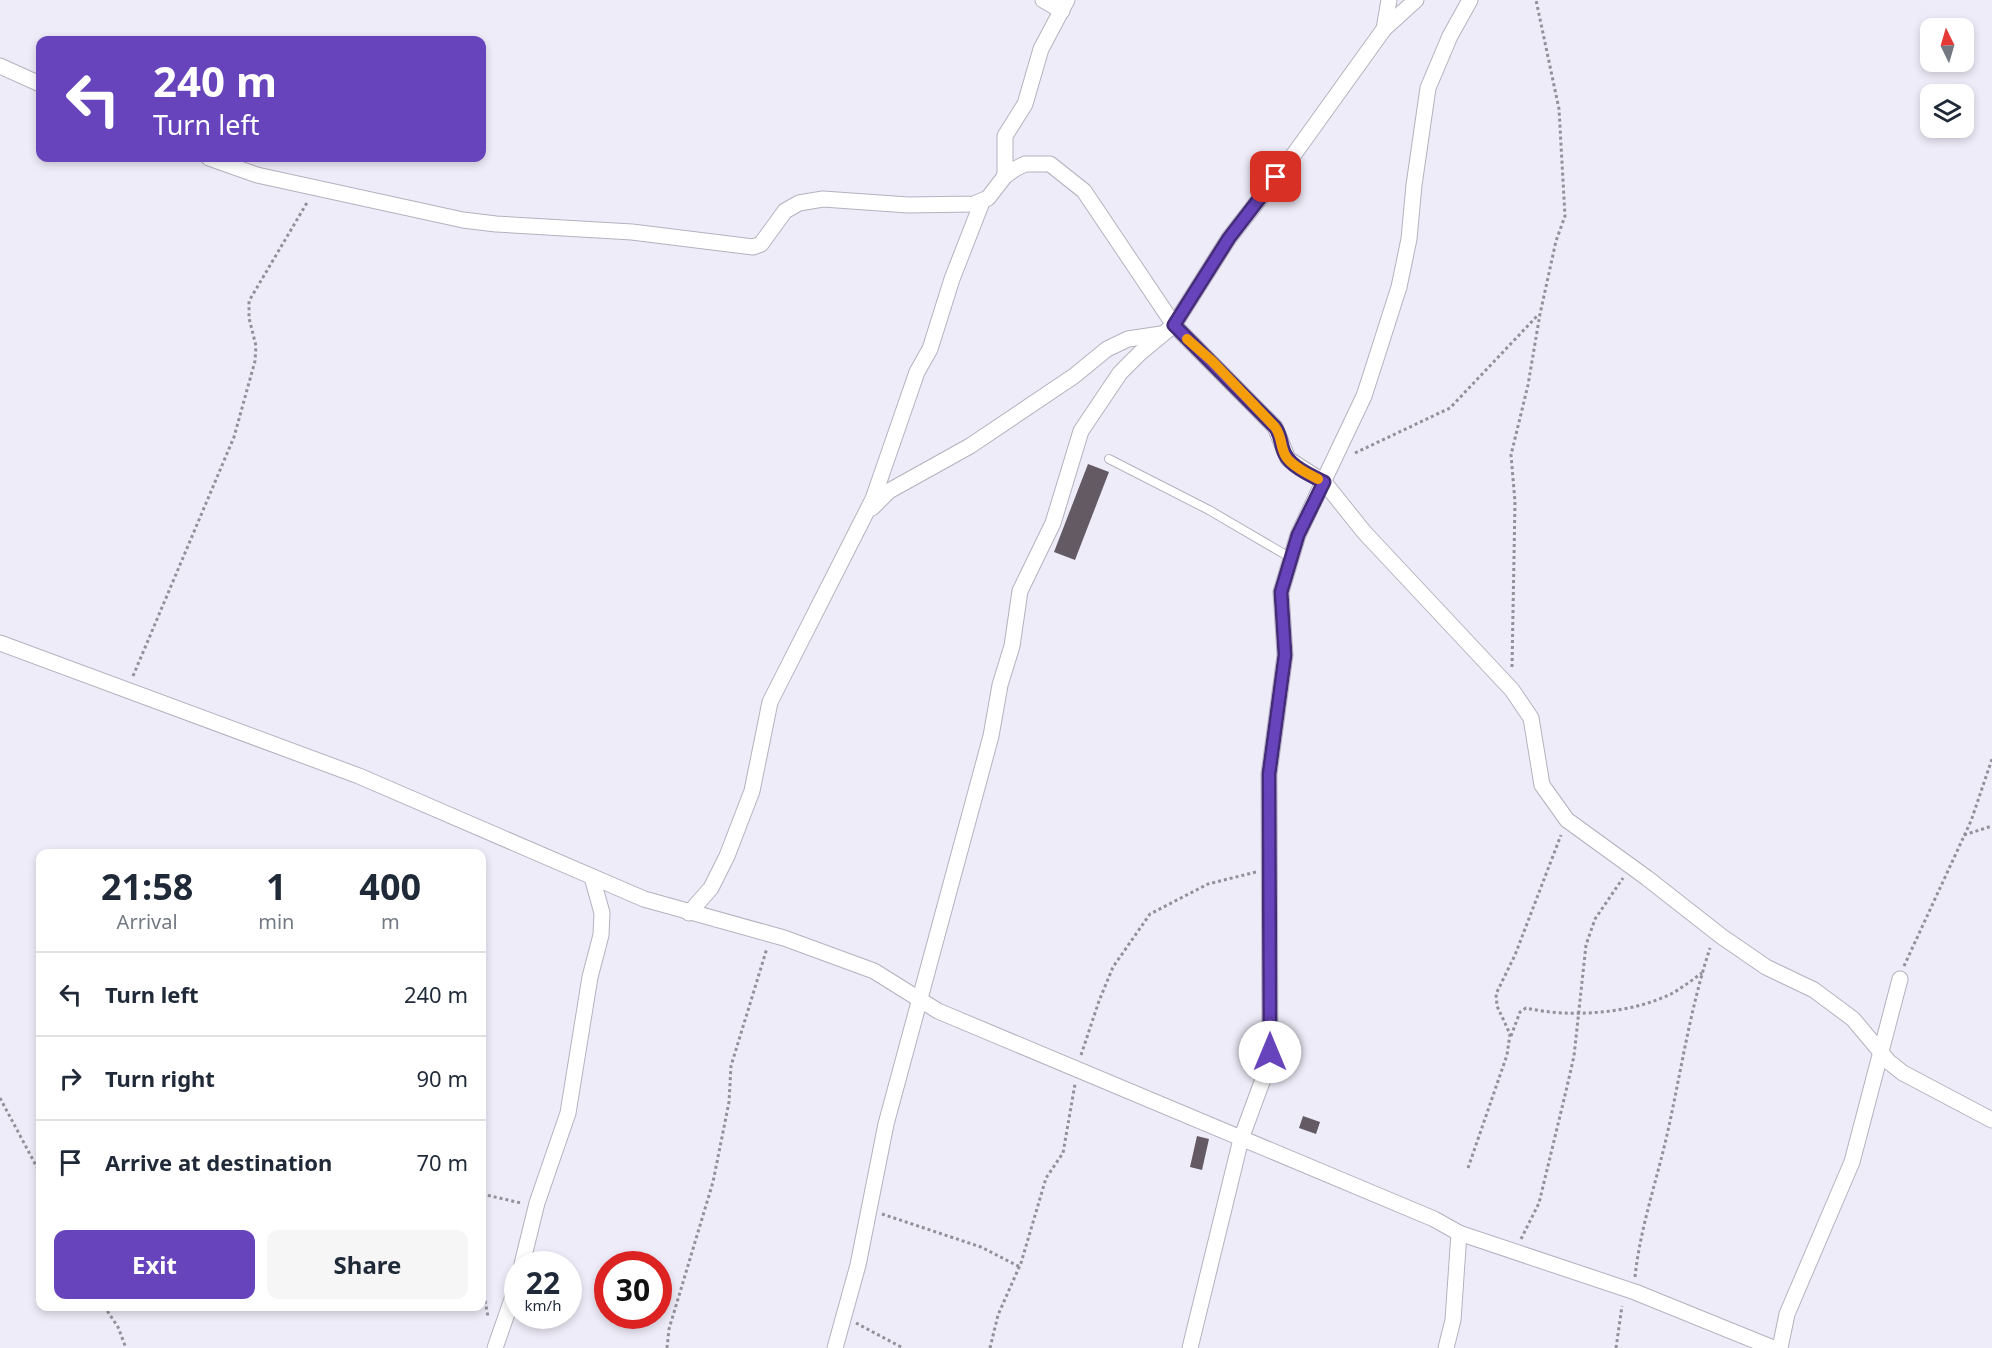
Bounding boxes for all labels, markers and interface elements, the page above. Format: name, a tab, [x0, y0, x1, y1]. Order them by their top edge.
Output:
north arrow	[1920, 18, 1974, 72]
map controls	[1920, 18, 1974, 138]
text: 240 m	[153, 52, 277, 109]
icon: left	[54, 60, 132, 138]
button: layers	[1920, 84, 1974, 138]
text: Turn left	[153, 106, 259, 143]
pin	[1250, 151, 1301, 202]
icon: arrive	[1259, 160, 1292, 193]
text: 21:58	[101, 862, 193, 911]
text: 1	[266, 862, 287, 911]
text: 400	[359, 862, 421, 911]
text: Arrival	[117, 908, 178, 935]
text: min	[258, 908, 294, 935]
text: m	[381, 908, 400, 935]
icon: left	[54, 978, 87, 1011]
text: Turn left	[105, 979, 199, 1009]
text: 240 m	[404, 979, 468, 1009]
position arrow	[1238, 1020, 1302, 1084]
icon: right	[54, 1062, 87, 1095]
text: Turn right	[105, 1063, 215, 1093]
text: 90 m	[417, 1063, 468, 1093]
icon: arrive	[54, 1146, 87, 1179]
text: Arrive at destination	[105, 1147, 332, 1177]
text: 70 m	[417, 1147, 468, 1177]
button: Exit	[54, 1230, 255, 1299]
button: Share	[267, 1230, 468, 1299]
speed limit sign: 30	[594, 1251, 672, 1329]
text: 22	[526, 1262, 560, 1303]
text: km/h	[525, 1295, 561, 1315]

